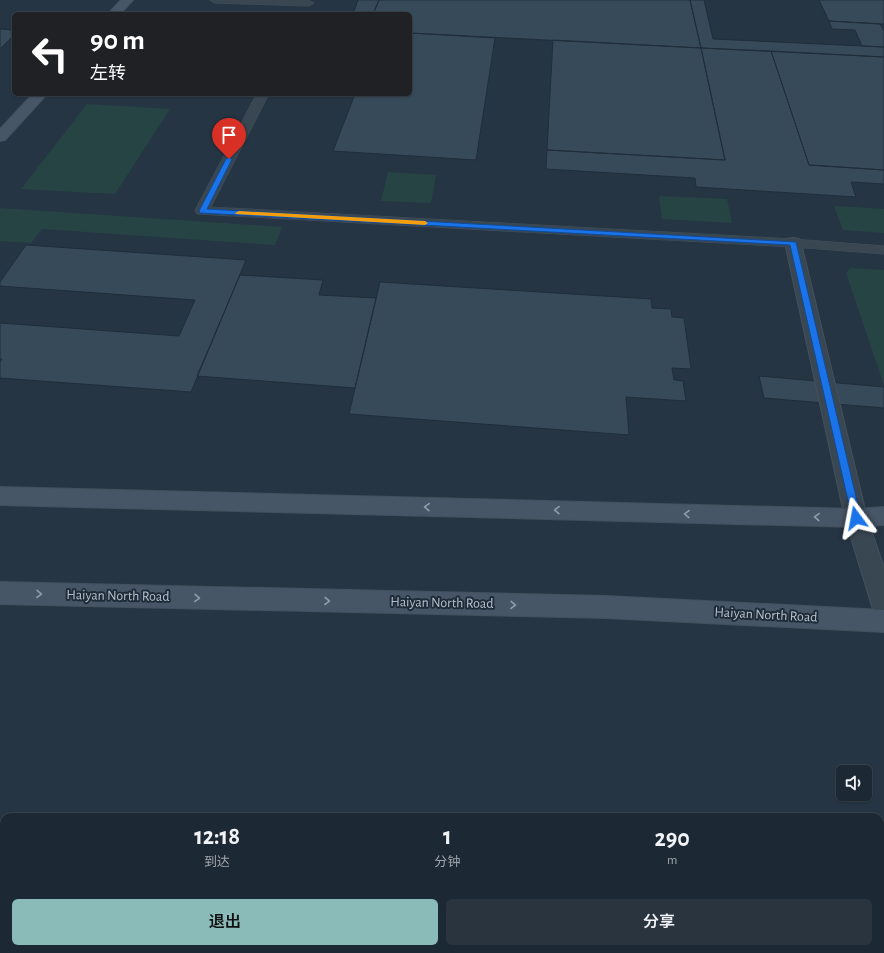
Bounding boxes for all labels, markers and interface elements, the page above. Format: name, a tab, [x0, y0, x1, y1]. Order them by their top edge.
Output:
text: 90 m	[90, 27, 145, 55]
icon: left	[24, 28, 76, 80]
text: 左转	[90, 65, 126, 83]
pin	[212, 118, 246, 159]
icon: arrive	[218, 124, 240, 146]
position arrow	[835, 497, 877, 539]
one-way arrow	[424, 503, 430, 511]
one-way arrow	[554, 506, 560, 515]
one-way arrow	[684, 510, 690, 518]
one-way arrow	[814, 513, 820, 521]
street label: Haiyan North Road	[66, 588, 170, 604]
one-way arrow	[36, 590, 42, 598]
one-way arrow	[194, 593, 200, 602]
street label: Haiyan North Road	[390, 595, 494, 611]
one-way arrow	[324, 596, 330, 605]
one-way arrow	[510, 601, 516, 609]
street label: Haiyan North Road	[714, 605, 818, 625]
map controls	[836, 765, 872, 801]
button: sound	[836, 765, 872, 801]
text: 12:18	[194, 825, 240, 849]
text: 1	[443, 825, 452, 849]
text: 290	[654, 827, 690, 851]
text: m	[667, 854, 677, 867]
text: 到达	[204, 856, 230, 869]
text: 分钟	[434, 856, 460, 869]
button: 退出	[12, 899, 438, 945]
button: 分享	[446, 899, 872, 945]

